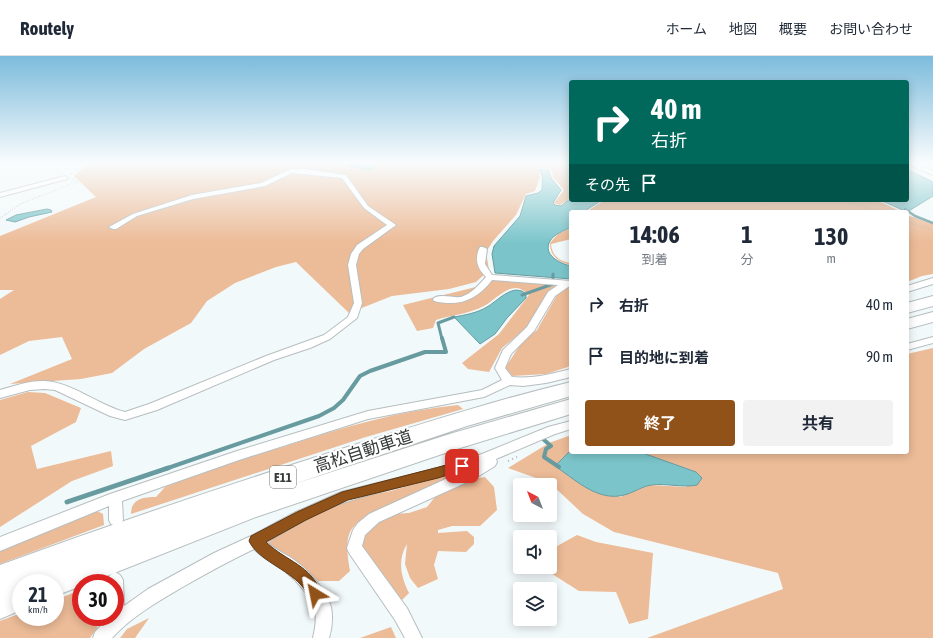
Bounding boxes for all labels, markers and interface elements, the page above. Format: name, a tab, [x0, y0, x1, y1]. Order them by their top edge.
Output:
text: Routely	[20, 17, 74, 39]
text: ホーム	[665, 21, 707, 37]
text: 地図	[729, 21, 757, 37]
text: 概要	[779, 21, 807, 37]
text: お問い合わせ	[829, 21, 913, 37]
text: 40 m	[651, 93, 701, 125]
icon: right	[585, 96, 637, 148]
text: 右折	[651, 130, 687, 151]
icon: arrive	[638, 172, 660, 194]
text: その先	[585, 176, 630, 193]
text: 14:06	[630, 221, 680, 248]
text: 1	[741, 221, 753, 248]
text: 130	[814, 223, 848, 250]
text: m	[827, 251, 836, 266]
text: 到着	[642, 252, 668, 267]
text: 分	[741, 252, 754, 267]
icon: right	[585, 293, 607, 315]
text: 40 m	[866, 296, 893, 313]
text: 右折	[619, 297, 649, 314]
icon: arrive	[585, 345, 607, 367]
text: 90 m	[866, 348, 893, 365]
text: 目的地に到着	[619, 349, 709, 366]
button: 終了	[585, 400, 735, 446]
button: 共有	[743, 400, 893, 446]
street label: 高松自動車道	[311, 426, 415, 476]
pin	[445, 449, 479, 483]
icon: arrive	[451, 455, 473, 477]
road number: E11	[270, 466, 296, 488]
north arrow	[513, 478, 557, 522]
map controls	[513, 478, 557, 626]
button: sound	[513, 530, 557, 574]
position arrow	[294, 573, 336, 615]
speed limit sign: 30	[72, 574, 124, 626]
button: layers	[513, 582, 557, 626]
text: 21	[29, 583, 47, 606]
text: km/h	[28, 604, 48, 615]

